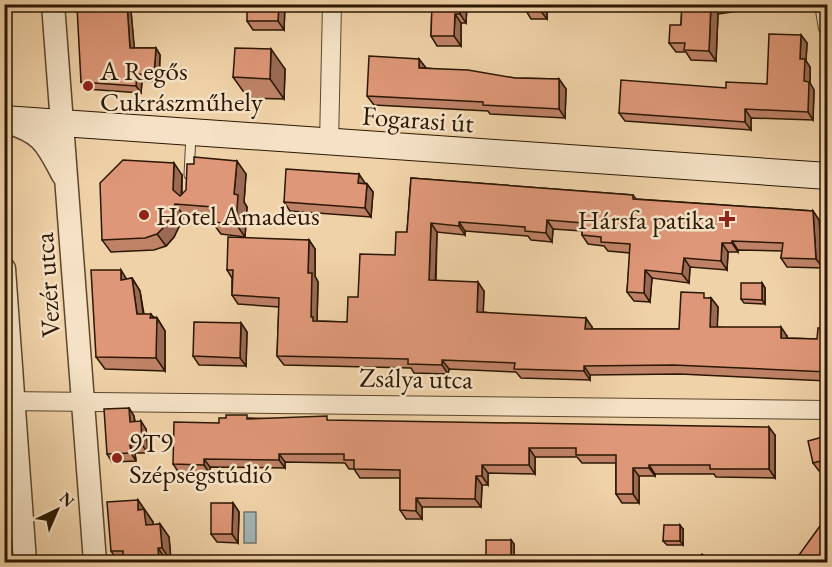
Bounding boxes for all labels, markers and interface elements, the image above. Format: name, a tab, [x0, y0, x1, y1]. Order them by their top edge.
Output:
place label: A Regős Cukrászműhely	[99, 53, 263, 119]
marker: A Regős Cukrászműhely	[81, 79, 95, 93]
street label: Fogarasi út	[361, 98, 476, 140]
place label: Hotel Amadeus	[156, 198, 320, 233]
place label: Hársfa patika	[578, 202, 715, 237]
marker: Hotel Amadeus	[137, 208, 151, 222]
marker: Hársfa patika	[720, 212, 734, 226]
street label: Vezér utca	[26, 231, 68, 339]
street label: Zsálya utca	[359, 360, 473, 396]
place label: 9T9 Szépségstúdió	[129, 425, 272, 491]
marker: 9T9 Szépségstúdió	[110, 451, 124, 465]
north arrow	[27, 480, 87, 540]
text: N	[55, 488, 79, 512]

